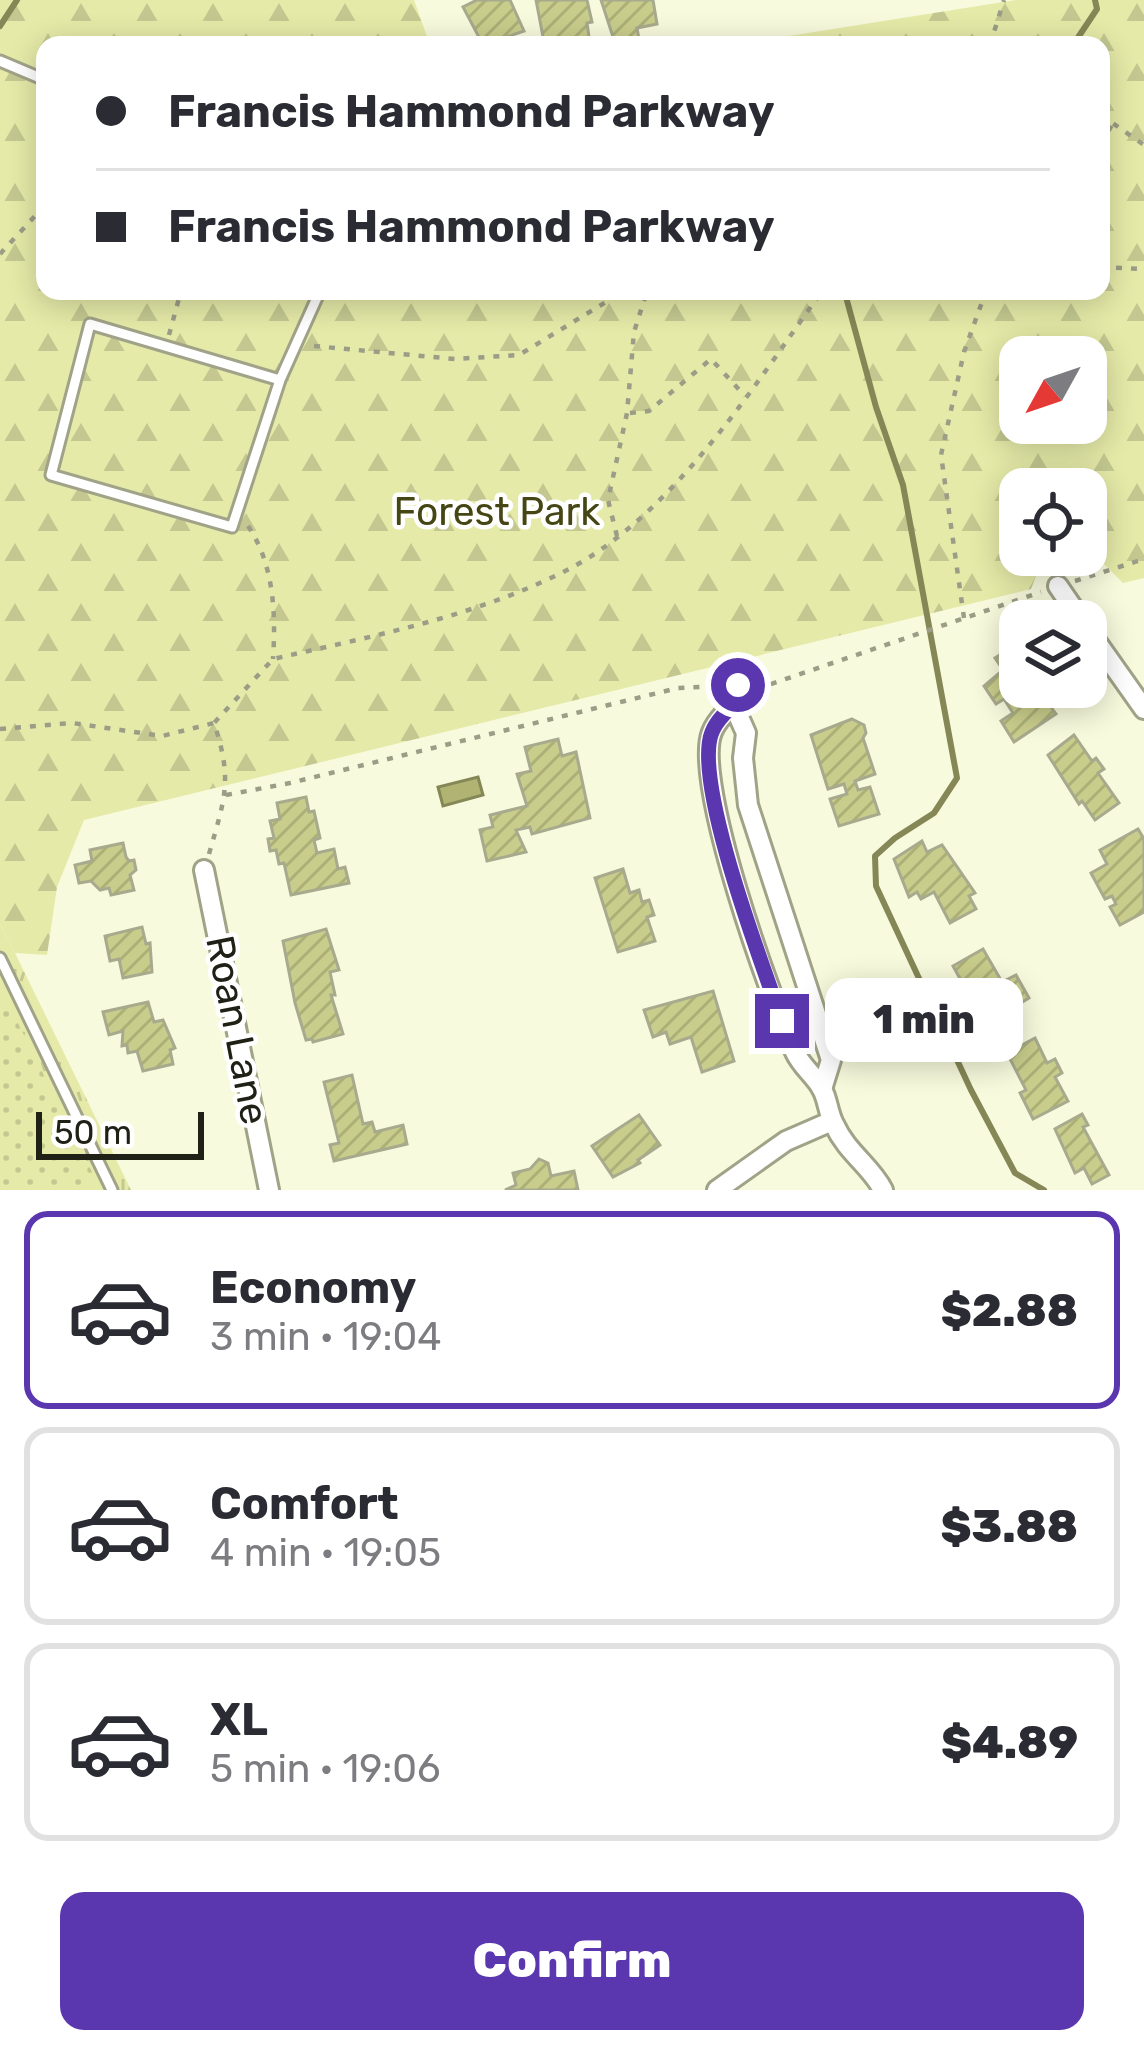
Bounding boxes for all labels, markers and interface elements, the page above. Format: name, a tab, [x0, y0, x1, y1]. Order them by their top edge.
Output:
text: Francis Hammond Parkway	[168, 85, 775, 138]
text: Francis Hammond Parkway	[168, 200, 775, 253]
north arrow	[999, 336, 1107, 444]
map controls	[999, 336, 1107, 708]
button: locate	[999, 468, 1107, 576]
park label: Forest Park	[394, 489, 600, 535]
button: layers	[999, 600, 1107, 708]
route start	[711, 658, 765, 712]
street label: Roan Lane	[196, 932, 278, 1128]
callout: 1 min	[824, 979, 1022, 1063]
route end	[755, 994, 809, 1048]
text: 1 min	[873, 997, 975, 1043]
scale bar	[36, 1106, 204, 1159]
text: 50 m	[54, 1113, 132, 1152]
icon: car	[66, 1256, 174, 1364]
text: Economy	[210, 1261, 416, 1314]
text: $2.88	[941, 1284, 1078, 1337]
text: 3 min · 19:04	[210, 1314, 442, 1360]
icon: car	[66, 1472, 174, 1580]
text: Comfort	[210, 1477, 399, 1530]
text: $3.88	[940, 1500, 1078, 1553]
text: 4 min · 19:05	[210, 1530, 441, 1576]
icon: car	[66, 1688, 174, 1796]
text: XL	[210, 1693, 268, 1746]
text: $4.89	[941, 1716, 1078, 1769]
text: 5 min · 19:06	[210, 1746, 441, 1792]
button: Confirm	[60, 1892, 1084, 2030]

